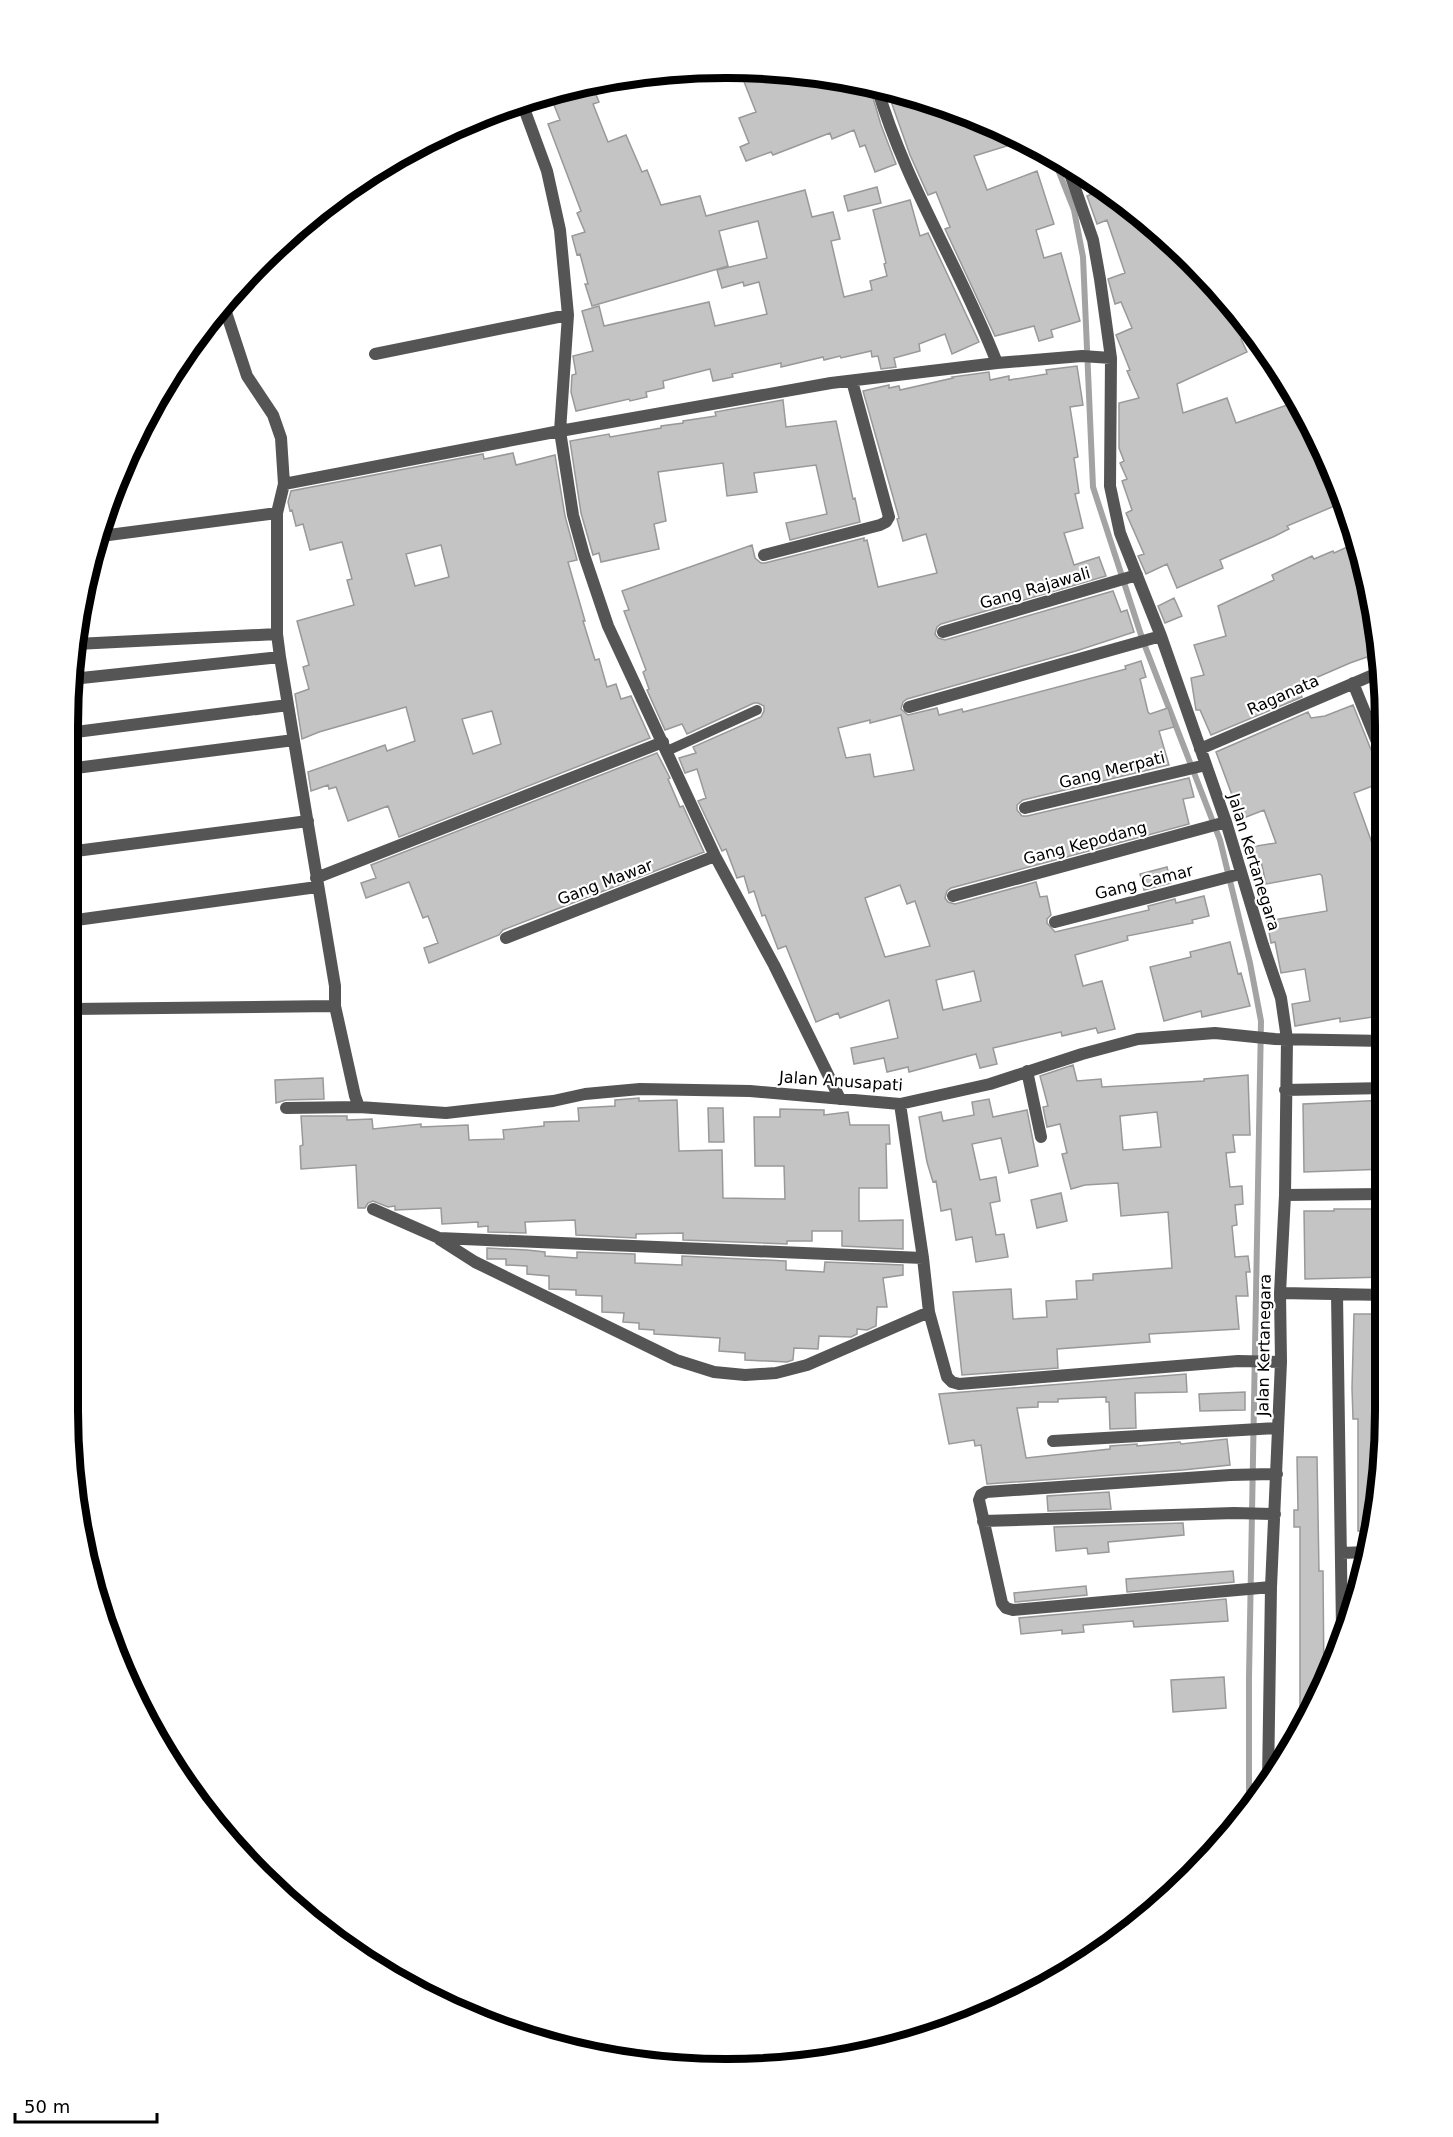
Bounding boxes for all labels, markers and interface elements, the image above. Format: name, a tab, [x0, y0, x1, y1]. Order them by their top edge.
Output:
street label: Gang Rajawali	[977, 563, 1093, 613]
street label: Raganata	[1244, 671, 1322, 719]
street label: Gang Merpati	[1057, 748, 1167, 792]
street label: Jalan Kertanegara	[1224, 790, 1284, 933]
street label: Gang Kepodang	[1021, 817, 1149, 869]
street label: Gang Mawar	[555, 855, 656, 909]
street label: Gang Camar	[1093, 861, 1195, 903]
street label: Jalan Anusapati	[777, 1067, 904, 1095]
street label: Jalan Kertanegara	[1253, 1274, 1275, 1417]
scale bar	[15, 2086, 158, 2124]
text: 50 m	[24, 2096, 70, 2117]

